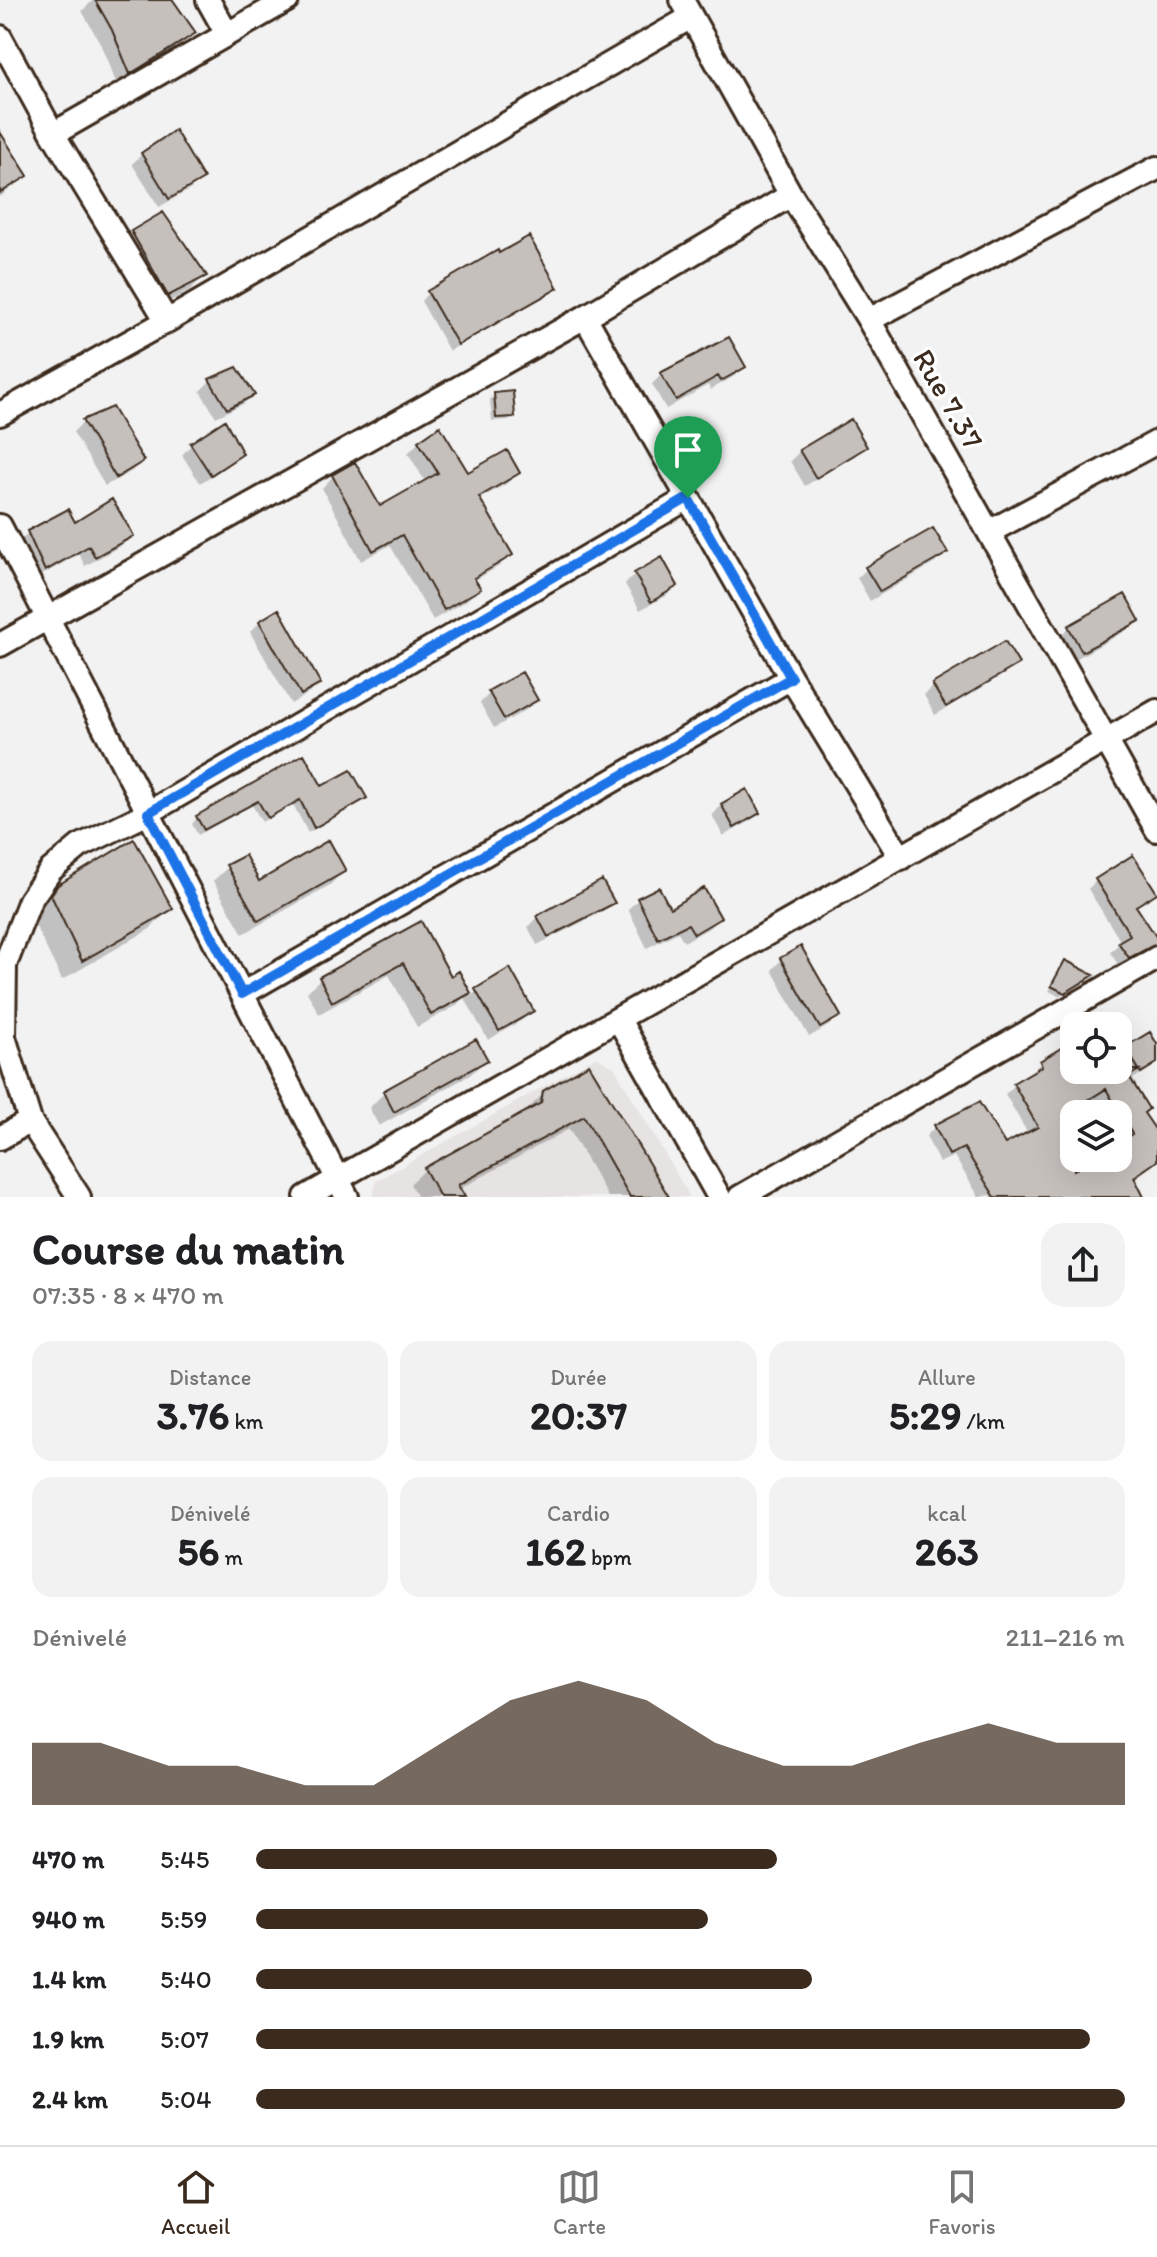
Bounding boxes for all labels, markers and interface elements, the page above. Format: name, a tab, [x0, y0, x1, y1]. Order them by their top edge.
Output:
street label: Rue 7.37	[905, 342, 992, 455]
pin	[654, 416, 722, 498]
icon: arrive	[666, 428, 710, 472]
map controls	[1060, 1012, 1132, 1172]
button: locate	[1060, 1012, 1132, 1084]
button: layers	[1060, 1100, 1132, 1172]
text: Course du matin	[32, 1222, 344, 1275]
button: share	[1041, 1223, 1125, 1307]
text: 07:35 · 8 × 470 m	[32, 1279, 224, 1311]
text: Distance	[169, 1364, 251, 1391]
text: Durée	[550, 1364, 607, 1391]
text: Allure	[918, 1364, 976, 1391]
text: 3.76	[157, 1391, 229, 1439]
text: 20:37	[530, 1391, 627, 1439]
text: 5:29	[889, 1391, 962, 1439]
text: km	[229, 1408, 264, 1435]
text: /km	[962, 1408, 1005, 1435]
text: Dénivelé	[170, 1500, 250, 1527]
text: Cardio	[547, 1500, 610, 1527]
text: kcal	[927, 1500, 966, 1527]
text: 56	[177, 1527, 220, 1575]
text: 162	[525, 1527, 586, 1575]
text: 263	[915, 1527, 979, 1575]
text: m	[220, 1544, 243, 1571]
text: bpm	[586, 1544, 632, 1571]
text: Dénivelé	[32, 1621, 127, 1653]
text: 211–216 m	[1005, 1621, 1125, 1653]
text: 470 m	[32, 1843, 104, 1875]
text: 5:45	[160, 1843, 209, 1875]
text: 940 m	[32, 1903, 105, 1935]
text: 5:59	[160, 1903, 207, 1935]
text: 1.4 km	[32, 1963, 106, 1995]
text: 5:40	[160, 1963, 212, 1995]
text: 1.9 km	[32, 2023, 104, 2055]
text: 5:07	[160, 2023, 209, 2055]
text: 2.4 km	[32, 2083, 108, 2115]
text: 5:04	[160, 2083, 212, 2115]
tab: Accueil	[161, 2165, 230, 2240]
tab: Carte	[553, 2165, 606, 2240]
tab: Favoris	[929, 2165, 996, 2240]

